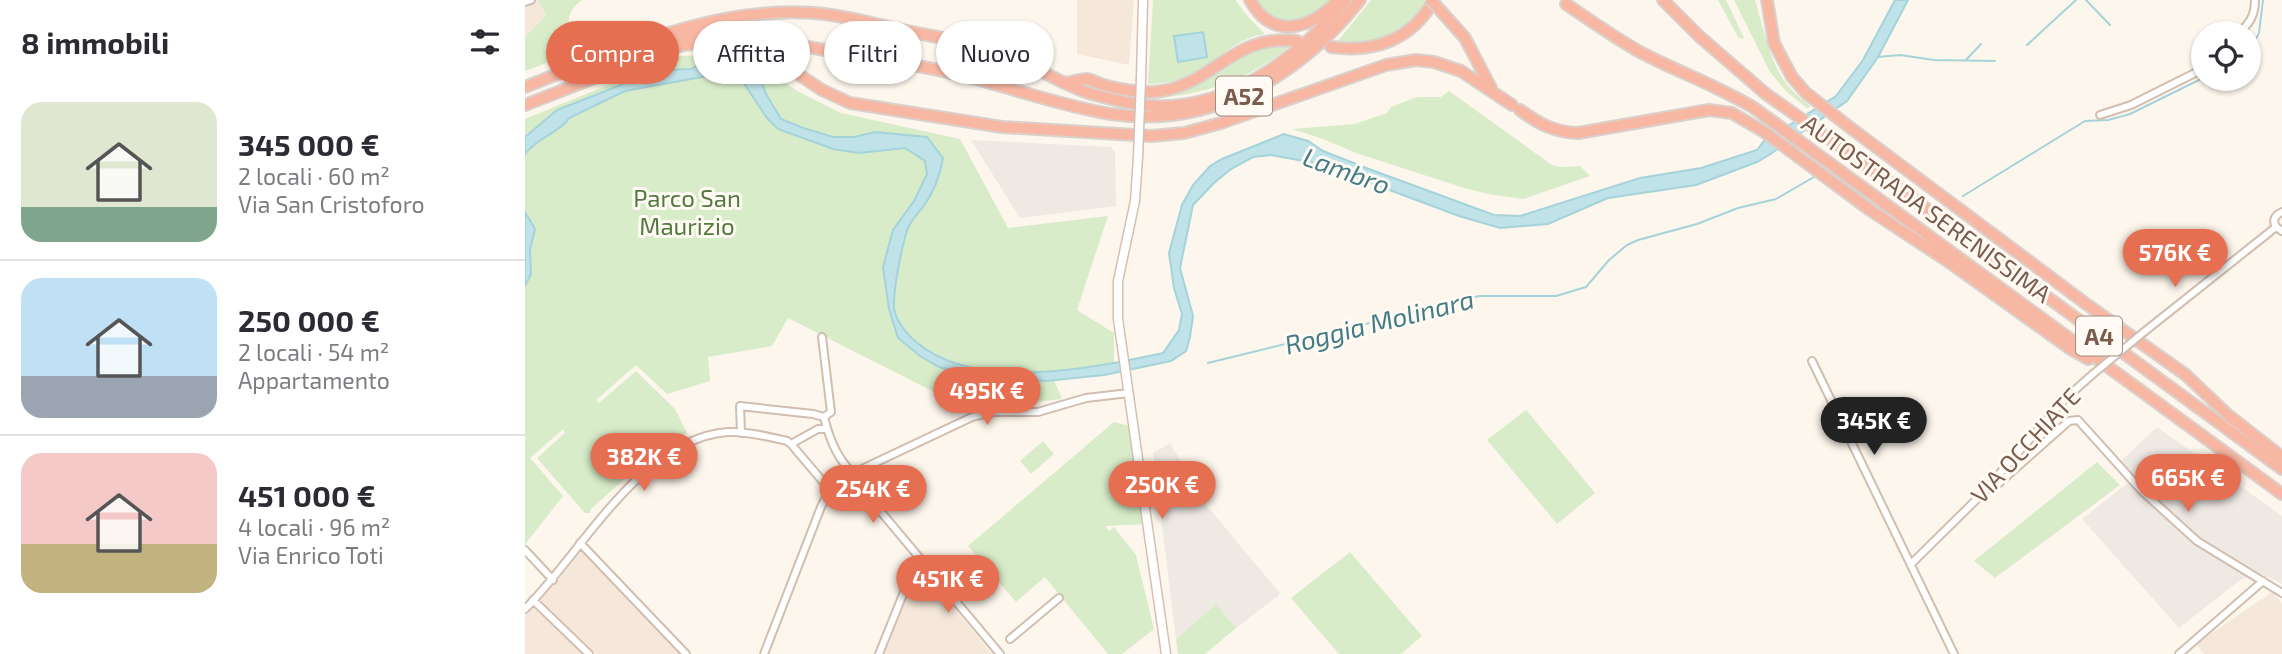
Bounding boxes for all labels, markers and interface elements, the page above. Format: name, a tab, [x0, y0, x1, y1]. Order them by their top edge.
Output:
chip: Compra	[546, 21, 679, 84]
chip: Affitta	[693, 21, 810, 84]
chip: Filtri	[824, 21, 922, 84]
chip: Nuovo	[936, 21, 1054, 84]
map controls	[2191, 21, 2261, 91]
button: locate	[2191, 21, 2261, 91]
icon: filters	[466, 23, 504, 61]
text: 8 immobili	[21, 24, 169, 60]
road number: A52	[1216, 76, 1272, 116]
street label: AUTOSTRADA SERENISSIMA	[1797, 108, 2057, 308]
text: 345 000 €	[238, 126, 380, 162]
icon: home	[77, 130, 161, 214]
water label: Lambro	[1299, 140, 1395, 200]
text: 2 locali · 60 m²	[238, 162, 390, 190]
park label: Parco San Maurizio	[633, 183, 741, 240]
text: Via San Cristoforo	[238, 190, 425, 218]
pin: 576K €	[2118, 230, 2232, 289]
text: 576K €	[2139, 238, 2211, 266]
water label: Roggia Molinara	[1281, 283, 1477, 359]
text: 250 000 €	[238, 302, 380, 338]
icon: home	[77, 306, 161, 390]
road number: A4	[2076, 316, 2122, 356]
text: 2 locali · 54 m²	[238, 338, 389, 366]
text: Appartamento	[238, 366, 390, 394]
pin: 495K €	[930, 368, 1044, 427]
text: 495K €	[949, 376, 1025, 404]
street label: VIA OCCHIATE	[1964, 381, 2086, 509]
pin: 345K €	[1817, 398, 1931, 457]
text: 345K €	[1837, 406, 1911, 434]
pin: 382K €	[587, 434, 701, 493]
text: 382K €	[607, 442, 681, 470]
pin: 665K €	[2131, 454, 2245, 514]
pin: 250K €	[1105, 462, 1219, 521]
text: 665K €	[2151, 463, 2225, 491]
pin: 254K €	[816, 466, 930, 525]
text: 250K €	[1125, 470, 1199, 498]
text: 254K €	[836, 474, 910, 502]
text: 451 000 €	[238, 477, 376, 513]
icon: home	[77, 481, 161, 565]
text: 4 locali · 96 m²	[238, 513, 390, 541]
text: Via Enrico Toti	[238, 541, 384, 569]
pin: 451K €	[891, 556, 1005, 615]
text: 451K €	[912, 564, 984, 592]

